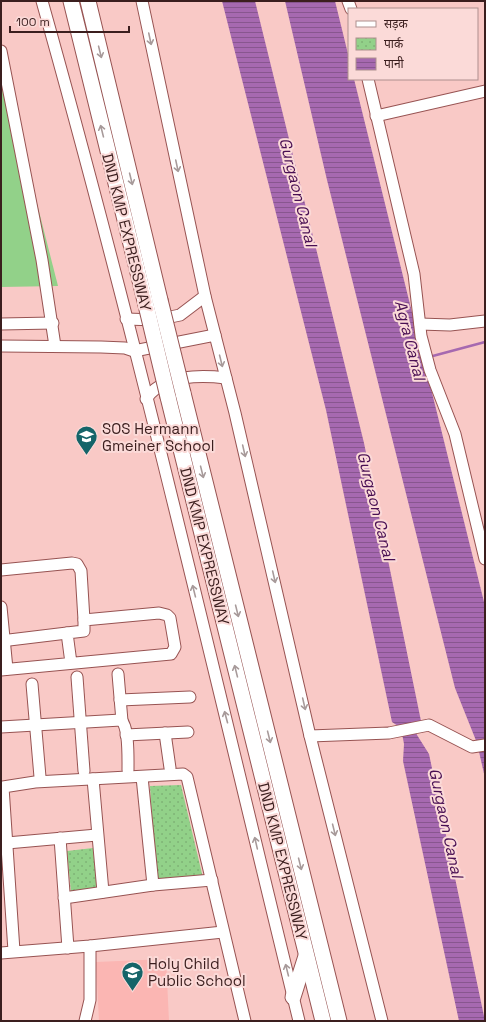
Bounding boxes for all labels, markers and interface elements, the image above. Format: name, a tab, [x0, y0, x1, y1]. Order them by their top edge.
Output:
scale bar	[10, 8, 129, 34]
legend	[348, 8, 478, 80]
text: 100 m	[16, 14, 50, 30]
text: सड़क	[384, 16, 409, 32]
one-way arrow	[147, 32, 155, 45]
text: पार्क	[384, 36, 404, 52]
one-way arrow	[97, 46, 104, 59]
text: पानी	[384, 56, 405, 72]
one-way arrow	[98, 125, 106, 138]
water label: Gurgaon Canal	[274, 135, 322, 251]
street label: DND KMP EXPRESSWAY	[98, 151, 156, 313]
one-way arrow	[174, 159, 182, 172]
one-way arrow	[127, 172, 135, 185]
water label: Agra Canal	[390, 298, 431, 384]
one-way arrow	[218, 355, 226, 368]
place label: SOS Hermann Gmeiner School	[102, 419, 215, 455]
school or university icon: SOS Hermann Gmeiner School	[74, 424, 100, 457]
one-way arrow	[240, 444, 248, 457]
water label: Gurgaon Canal	[352, 449, 400, 565]
street label: DND KMP EXPRESSWAY	[176, 465, 234, 627]
one-way arrow	[199, 465, 207, 478]
one-way arrow	[270, 571, 278, 584]
one-way arrow	[189, 585, 197, 598]
one-way arrow	[234, 605, 241, 618]
one-way arrow	[231, 665, 239, 678]
one-way arrow	[300, 697, 308, 710]
one-way arrow	[221, 711, 229, 724]
one-way arrow	[265, 731, 273, 744]
water label: Gurgaon Canal	[424, 766, 468, 882]
street label: DND KMP EXPRESSWAY	[254, 780, 312, 942]
one-way arrow	[331, 823, 338, 836]
one-way arrow	[252, 837, 260, 850]
one-way arrow	[297, 857, 305, 870]
place label: Holy Child Public School	[148, 954, 246, 990]
school or university icon: Holy Child Public School	[120, 959, 146, 992]
one-way arrow	[282, 963, 290, 976]

